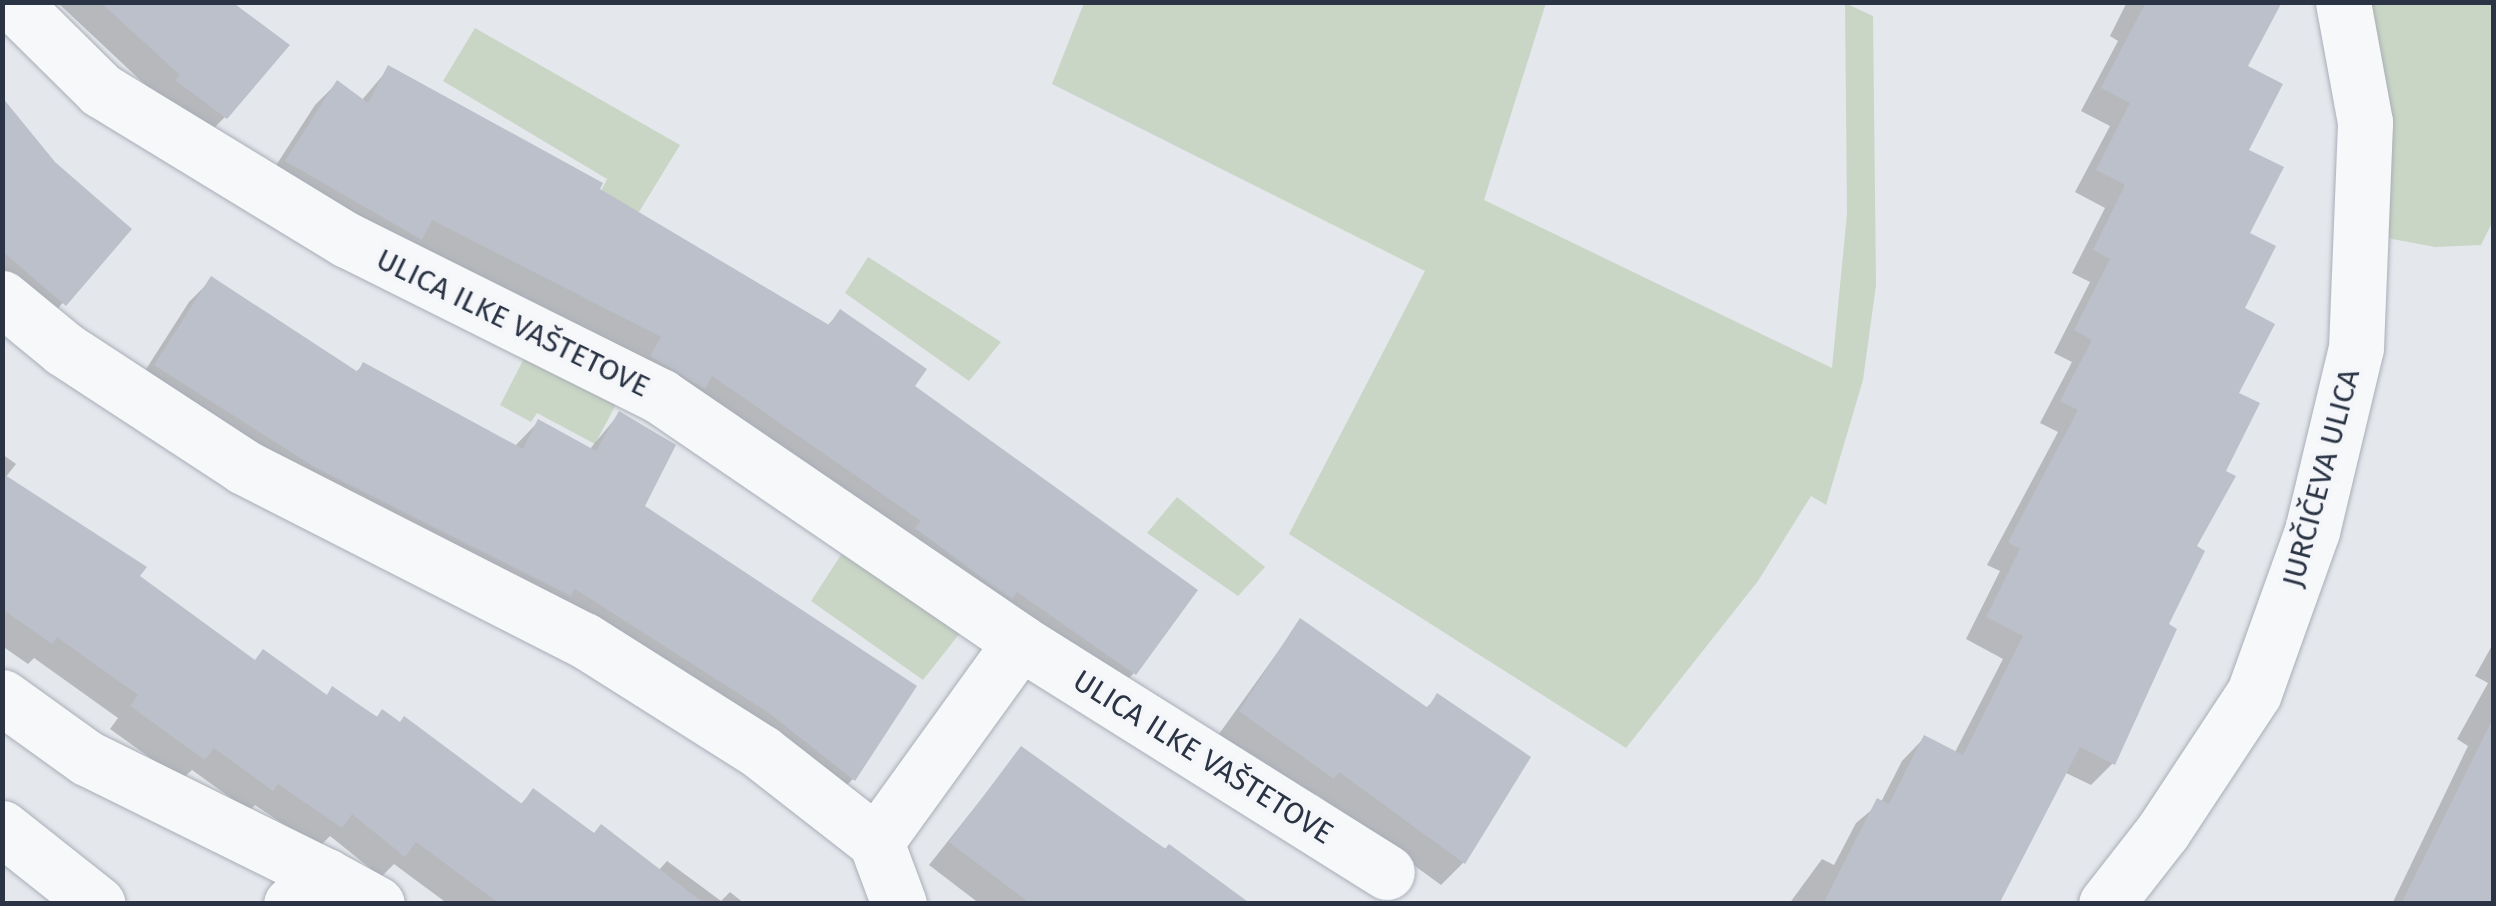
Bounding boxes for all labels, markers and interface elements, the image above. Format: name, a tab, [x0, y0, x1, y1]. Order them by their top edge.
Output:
street label: ULICA ILKE VAŠTETOVE	[370, 241, 656, 405]
street label: JURČIČEVA ULICA	[2275, 365, 2367, 591]
street label: ULICA ILKE VAŠTETOVE	[1066, 662, 1340, 852]

